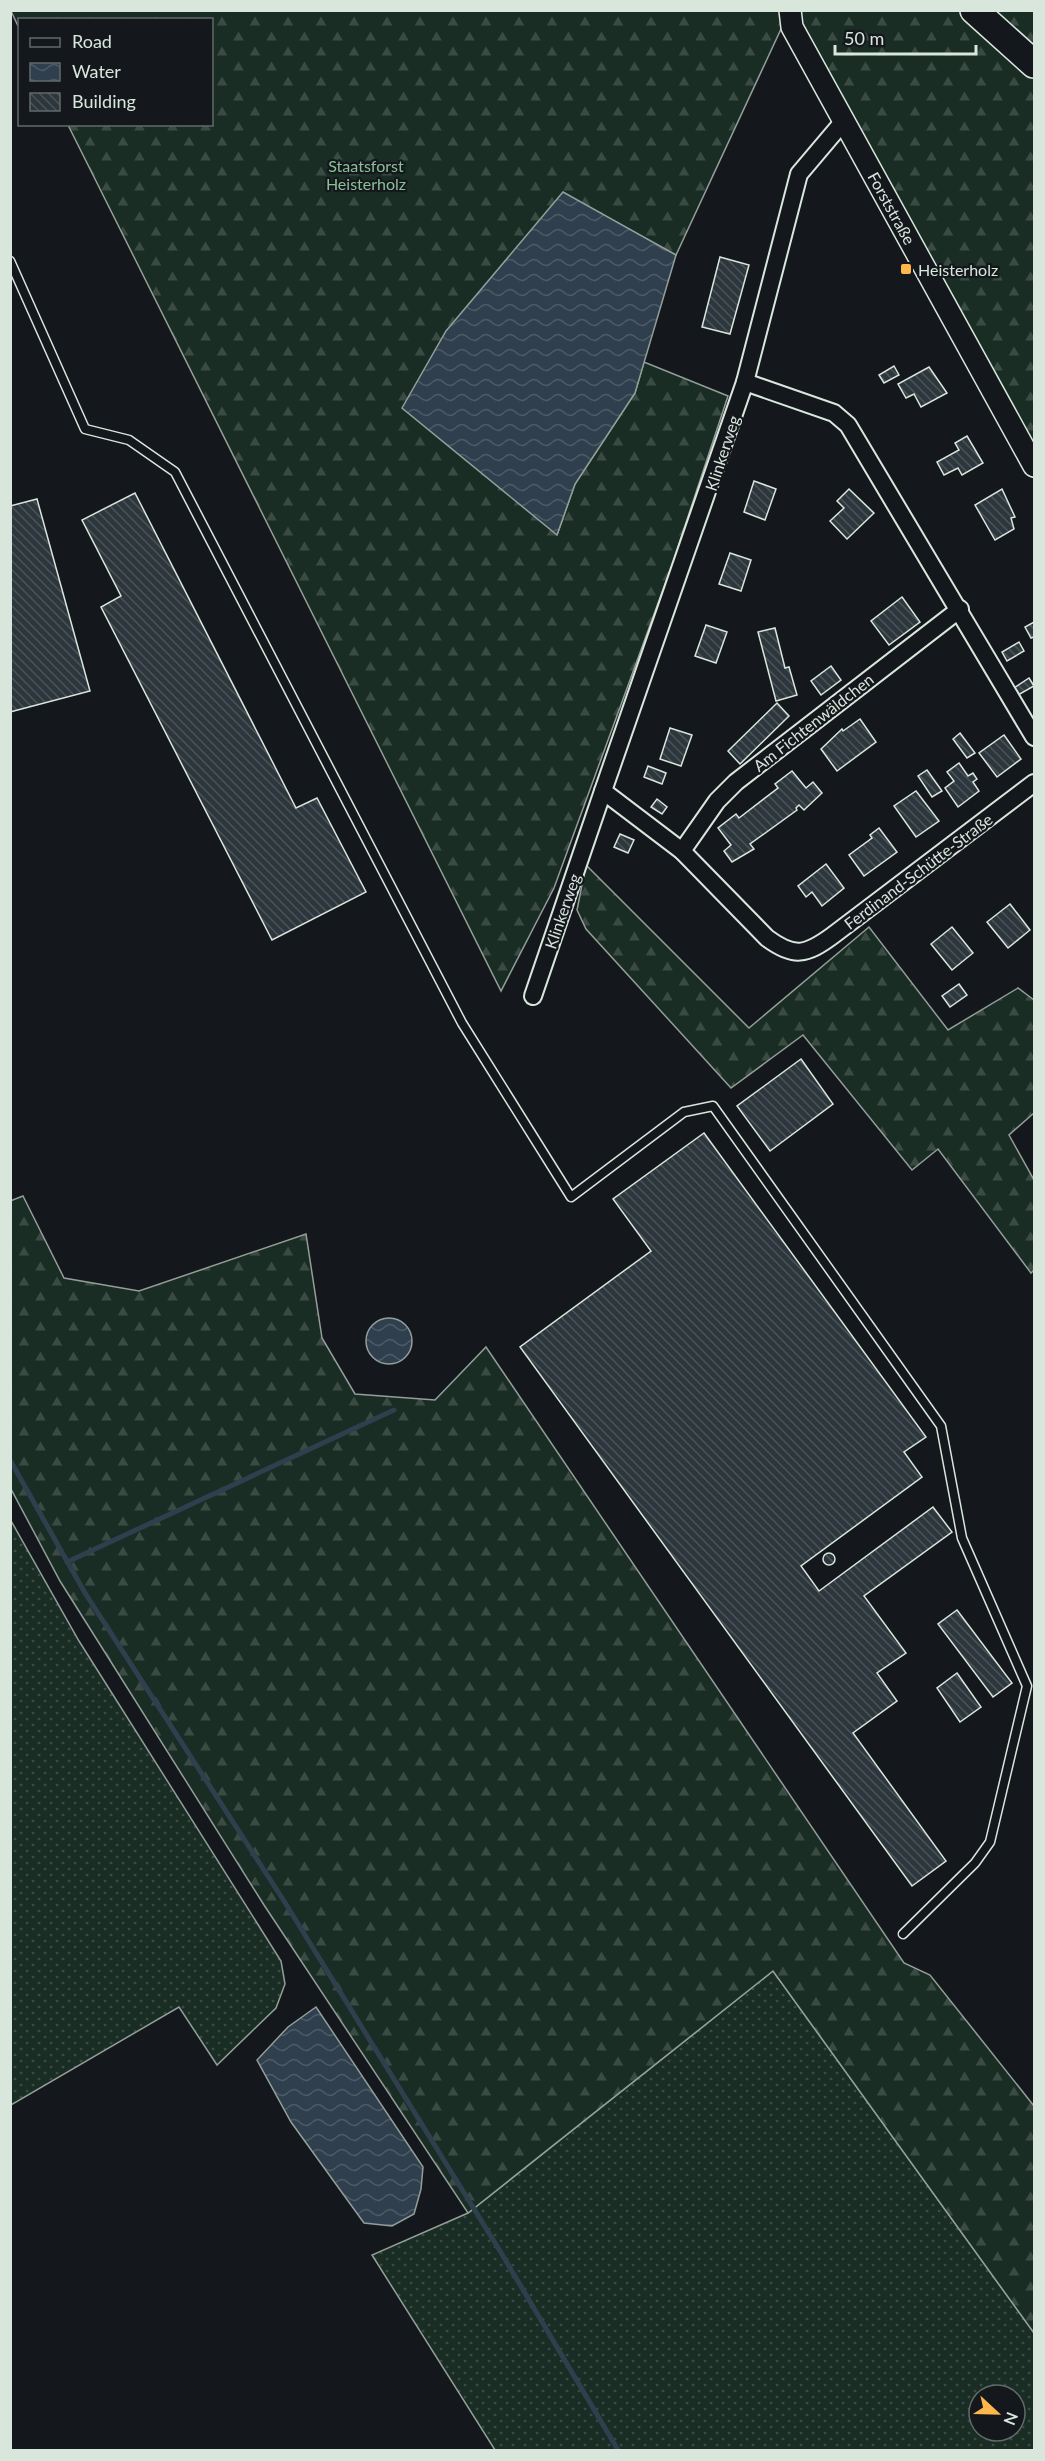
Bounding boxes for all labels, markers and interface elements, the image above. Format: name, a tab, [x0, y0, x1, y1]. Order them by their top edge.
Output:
legend	[18, 18, 213, 126]
scale bar	[835, 18, 976, 56]
text: 50 m	[844, 27, 884, 49]
text: Road	[72, 30, 112, 52]
text: Water	[72, 60, 121, 82]
text: Building	[72, 90, 136, 112]
park label: Staatsforst Heisterholz	[326, 156, 406, 193]
street label: Forststraße	[864, 168, 920, 248]
place label: Heisterholz	[918, 260, 998, 279]
marker: Heisterholz	[899, 262, 913, 276]
street label: Klinkerweg	[701, 413, 743, 493]
street label: Am Fichtenwäldchen	[749, 669, 877, 775]
street label: Ferdinand-Schütte-Straße	[840, 809, 996, 933]
street label: Klinkerweg	[540, 871, 584, 951]
north arrow	[967, 2383, 1027, 2443]
text: N	[1000, 2410, 1022, 2428]

